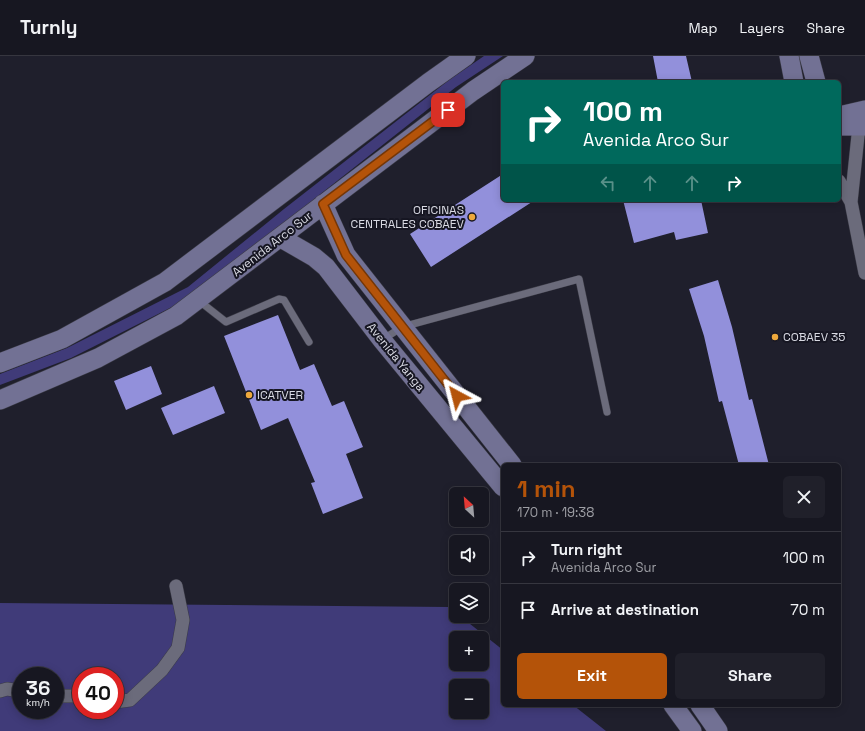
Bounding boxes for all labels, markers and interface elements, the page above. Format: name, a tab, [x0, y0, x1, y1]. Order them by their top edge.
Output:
text: Turnly	[20, 15, 78, 40]
text: Map	[688, 19, 718, 37]
text: Layers	[740, 19, 784, 37]
text: Share	[806, 19, 845, 37]
pin	[431, 93, 465, 127]
text: 100 m	[583, 93, 663, 129]
icon: right	[517, 96, 569, 148]
icon: arrive	[437, 99, 459, 121]
text: Avenida Arco Sur	[583, 128, 729, 151]
icon: left	[597, 172, 619, 194]
icon: ahead	[639, 172, 661, 194]
icon: ahead	[681, 172, 703, 194]
icon: right	[723, 172, 745, 194]
place label: OFICINAS CENTRALES COBAEV	[351, 202, 465, 232]
street label: Avenida Arco Sur	[229, 207, 316, 280]
marker: OFICINAS CENTRALES COBAEV	[467, 212, 477, 222]
street label: Avenida Yanga	[363, 319, 429, 395]
place label: COBAEV 35	[783, 329, 845, 345]
marker: COBAEV 35	[770, 332, 780, 342]
position arrow	[436, 375, 478, 417]
place label: ICATVER	[257, 387, 303, 403]
marker: ICATVER	[244, 390, 254, 400]
text: 1 min	[517, 473, 576, 504]
button: close	[783, 476, 825, 518]
north arrow	[449, 487, 489, 527]
map controls	[449, 487, 489, 719]
text: 170 m · 19:38	[517, 504, 594, 521]
button: sound	[449, 535, 489, 575]
text: Turn right	[551, 540, 622, 559]
icon: right	[517, 547, 539, 569]
text: 100 m	[783, 548, 825, 567]
text: Avenida Arco Sur	[551, 559, 656, 576]
button: layers	[449, 583, 489, 623]
icon: arrive	[517, 599, 539, 621]
text: Arrive at destination	[551, 600, 699, 619]
text: 70 m	[790, 600, 825, 619]
button: +	[449, 631, 489, 671]
button: Exit	[517, 653, 667, 699]
button: Share	[675, 653, 825, 699]
speed limit sign: 40	[72, 667, 124, 719]
text: 36	[26, 675, 50, 701]
button: −	[449, 679, 489, 719]
text: km/h	[26, 696, 50, 709]

